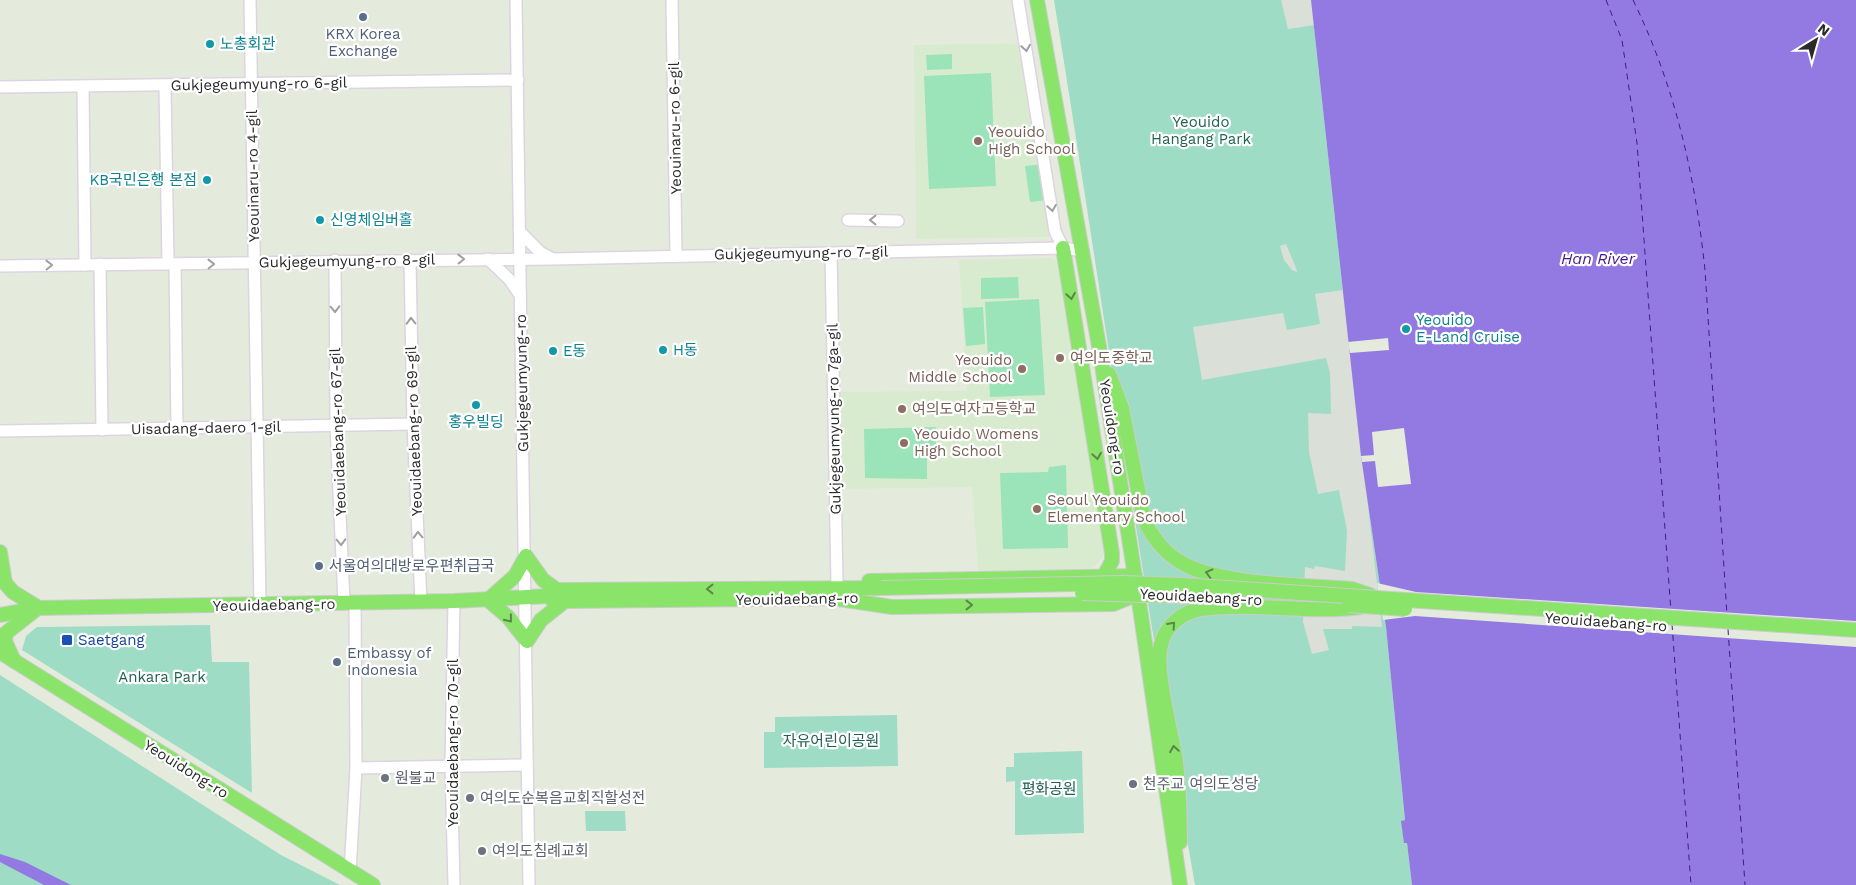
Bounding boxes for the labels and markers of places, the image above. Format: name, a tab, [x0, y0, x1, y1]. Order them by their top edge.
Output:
marker: KRX Korea Exchange	[357, 11, 369, 23]
place label: KRX Korea Exchange	[325, 25, 401, 60]
place label: 노총회관	[220, 35, 275, 53]
marker: 노총회관	[204, 38, 216, 50]
place label: Yeouido High School	[988, 123, 1076, 158]
marker: Yeouido High School	[972, 135, 984, 147]
place label: KB국민은행 본점	[89, 171, 197, 189]
marker: KB국민은행 본점	[201, 174, 213, 186]
place label: 신영체임버홀	[330, 211, 413, 229]
marker: 신영체임버홀	[314, 214, 326, 226]
place label: Yeouido E-Land Cruise	[1416, 311, 1520, 346]
marker: Yeouido E-Land Cruise	[1400, 323, 1412, 335]
place label: H동	[673, 341, 698, 359]
place label: E동	[563, 342, 586, 360]
marker: H동	[657, 344, 669, 356]
marker: E동	[547, 345, 559, 357]
place label: 여의도중학교	[1070, 349, 1153, 367]
place label: Yeouido Middle School	[908, 351, 1012, 386]
marker: 여의도중학교	[1054, 352, 1066, 364]
marker: Yeouido Middle School	[1016, 363, 1028, 375]
marker: 홍우빌딩	[470, 399, 482, 411]
place label: 여의도여자고등학교	[912, 400, 1036, 418]
marker: 여의도여자고등학교	[896, 403, 908, 415]
place label: 홍우빌딩	[448, 413, 504, 431]
place label: Yeouido Womens High School	[914, 425, 1039, 460]
marker: Yeouido Womens High School	[898, 437, 910, 449]
place label: Seoul Yeouido Elementary School	[1047, 491, 1186, 526]
marker: Seoul Yeouido Elementary School	[1031, 503, 1043, 515]
place label: 서울여의대방로우편취급국	[329, 557, 495, 575]
marker: 서울여의대방로우편취급국	[313, 560, 325, 572]
place label: Saetgang	[78, 631, 144, 649]
marker: Saetgang	[60, 633, 74, 647]
place label: Embassy of Indonesia	[347, 644, 431, 679]
marker: Embassy of Indonesia	[331, 656, 343, 668]
place label: 원불교	[395, 769, 436, 787]
marker: 원불교	[379, 772, 391, 784]
place label: 천주교 여의도성당	[1143, 775, 1259, 793]
marker: 천주교 여의도성당	[1127, 778, 1139, 790]
place label: 여의도순복음교회직할성전	[480, 789, 646, 807]
marker: 여의도순복음교회직할성전	[464, 792, 476, 804]
place label: 여의도침례교회	[492, 842, 589, 860]
marker: 여의도침례교회	[476, 845, 488, 857]

